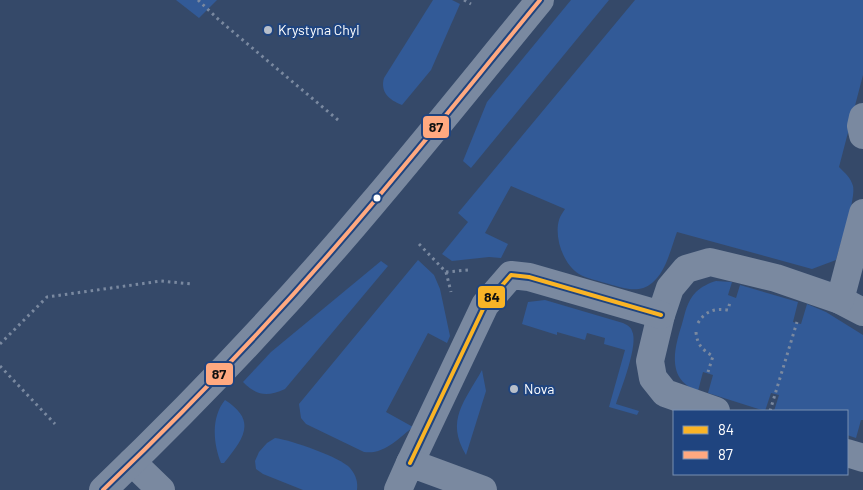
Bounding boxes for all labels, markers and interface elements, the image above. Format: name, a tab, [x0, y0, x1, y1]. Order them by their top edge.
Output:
place label: Krystyna Chyl	[278, 21, 359, 38]
marker: Krystyna Chyl	[262, 24, 274, 36]
line badge: 87	[422, 115, 450, 139]
text: 87	[429, 118, 443, 135]
unlabelled marker	[372, 193, 382, 203]
line badge: 84	[477, 285, 506, 309]
text: 84	[484, 288, 500, 305]
line badge: 87	[205, 362, 234, 386]
text: 87	[212, 365, 226, 382]
place label: Nova	[524, 380, 554, 397]
marker: Nova	[508, 383, 520, 395]
legend	[673, 410, 848, 475]
text: 84	[718, 420, 734, 438]
text: 87	[718, 445, 733, 463]

